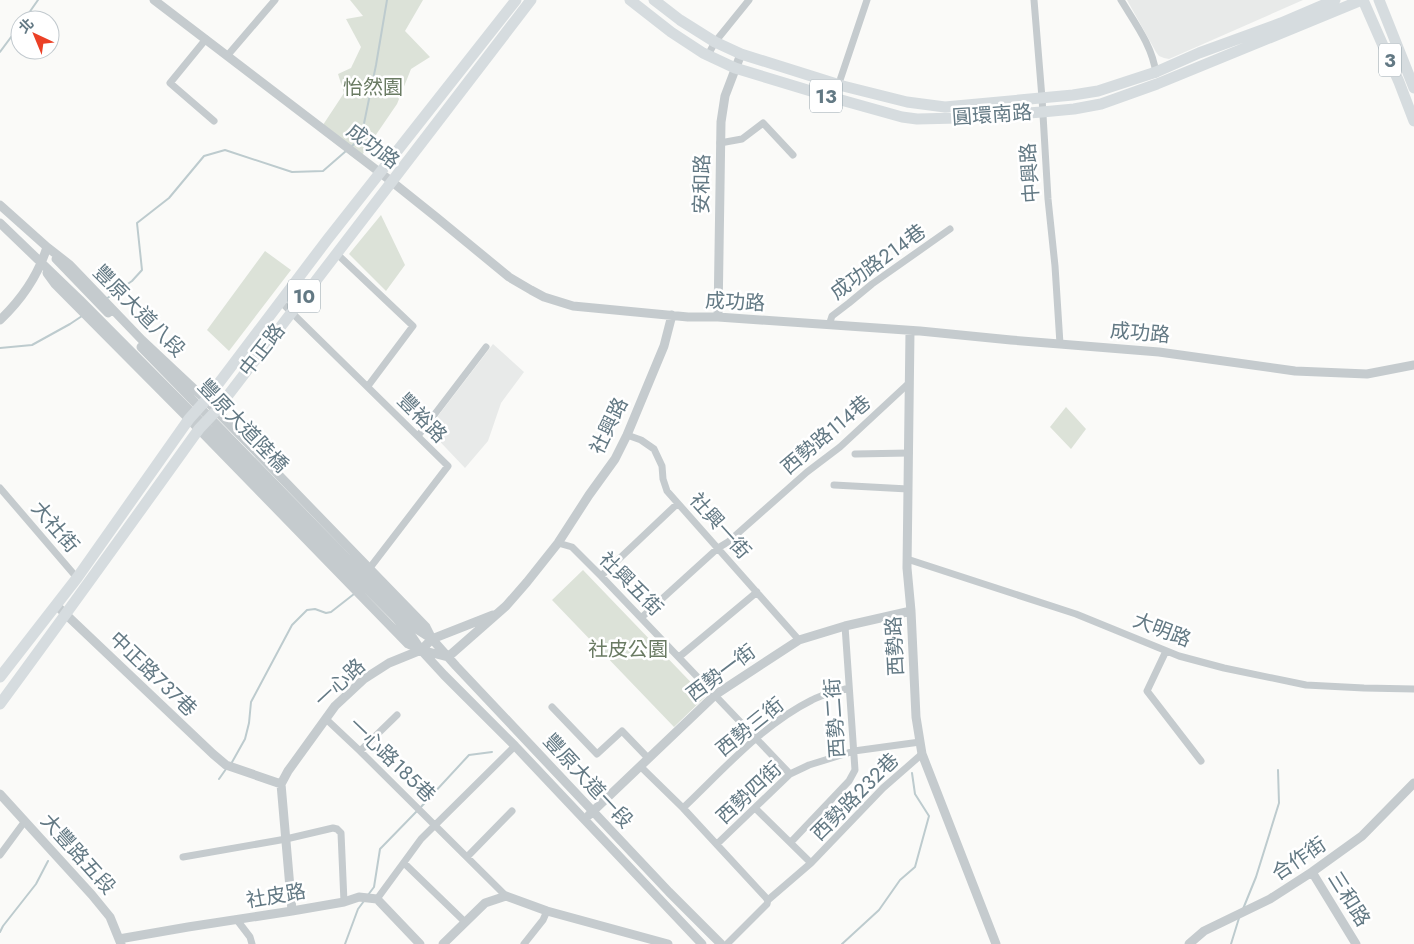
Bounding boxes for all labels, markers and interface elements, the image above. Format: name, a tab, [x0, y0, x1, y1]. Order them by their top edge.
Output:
north arrow	[10, 10, 60, 60]
text: 北	[14, 14, 38, 38]
road number: 3	[1379, 44, 1401, 76]
park label: 怡然園	[343, 73, 403, 102]
road number: 13	[810, 80, 842, 112]
street label: 圓環南路	[951, 98, 1033, 132]
street label: 成功路	[340, 116, 406, 176]
street label: 中興路	[1013, 142, 1047, 204]
street label: 安和路	[687, 154, 717, 214]
street label: 成功路214巷	[824, 217, 932, 307]
street label: 豐原大道八段	[86, 258, 192, 364]
road number: 10	[288, 280, 320, 312]
street label: 成功路	[704, 286, 766, 318]
street label: 成功路	[1109, 316, 1171, 350]
street label: 中正路	[232, 317, 292, 383]
street label: 豐原大道陸橋	[191, 373, 295, 479]
street label: 豐裕路	[391, 387, 453, 449]
street label: 西勢路114巷	[775, 389, 877, 481]
street label: 社興路	[583, 393, 635, 459]
street label: 社興一街	[682, 487, 758, 565]
street label: 大社街	[24, 495, 86, 559]
street label: 社興五街	[592, 545, 670, 623]
street label: 大明路	[1129, 606, 1195, 654]
street label: 西勢路	[879, 615, 911, 677]
street label: 中正路737巷	[103, 625, 203, 723]
park label: 社皮公園	[588, 635, 668, 664]
street label: 西勢一街	[680, 637, 762, 709]
street label: 一心路	[308, 652, 372, 714]
street label: 西勢二街	[818, 677, 852, 759]
street label: 西勢三街	[710, 691, 790, 763]
street label: 一心路185巷	[342, 711, 442, 809]
street label: 豐原大道一段	[536, 727, 640, 835]
street label: 西勢路232巷	[805, 747, 905, 847]
street label: 西勢四街	[710, 755, 788, 831]
street label: 大豐路五段	[34, 807, 122, 901]
street label: 合作街	[1266, 830, 1332, 888]
street label: 三和路	[1321, 866, 1377, 932]
street label: 社皮路	[244, 877, 308, 915]

